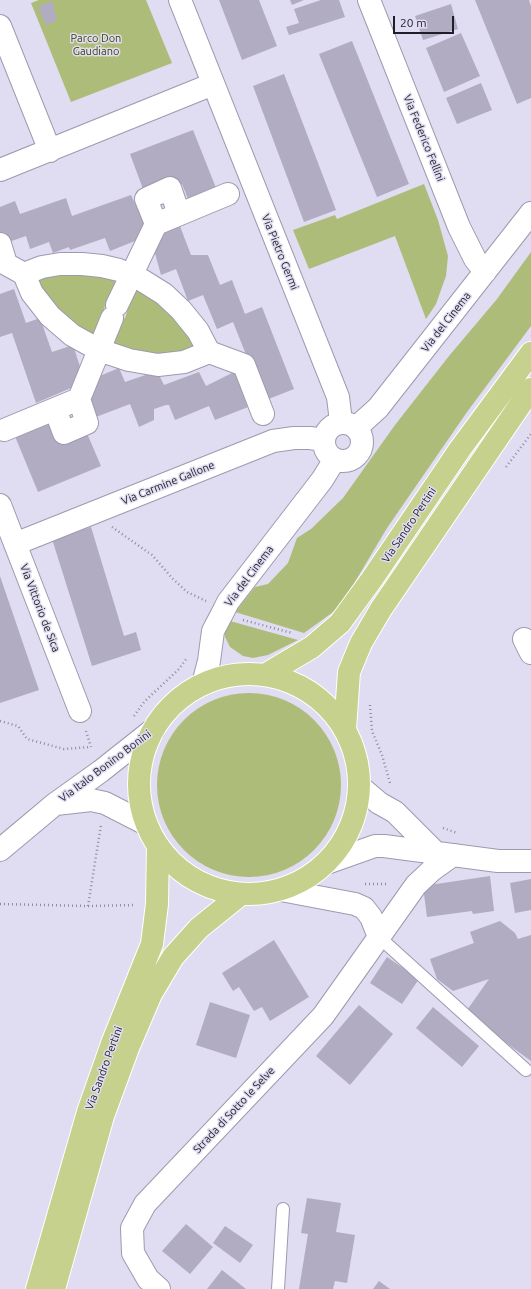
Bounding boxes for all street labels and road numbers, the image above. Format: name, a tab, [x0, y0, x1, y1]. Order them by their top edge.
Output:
street label: Via Federico Fellini	[401, 93, 447, 183]
street label: Via Pietro Germi	[259, 212, 301, 292]
street label: Via del Cinema	[418, 289, 474, 355]
street label: Via Carmine Gallone	[119, 458, 217, 508]
street label: Via Sandro Pertini	[379, 485, 439, 565]
street label: Via del Cinema	[222, 543, 276, 609]
street label: Via Vittorio de Sica	[17, 562, 63, 654]
street label: Via Italo Bonino Bonini	[56, 727, 154, 805]
street label: Via Sandro Pertini	[83, 1024, 125, 1112]
street label: Strada di Sotto le Selve	[190, 1064, 278, 1156]

